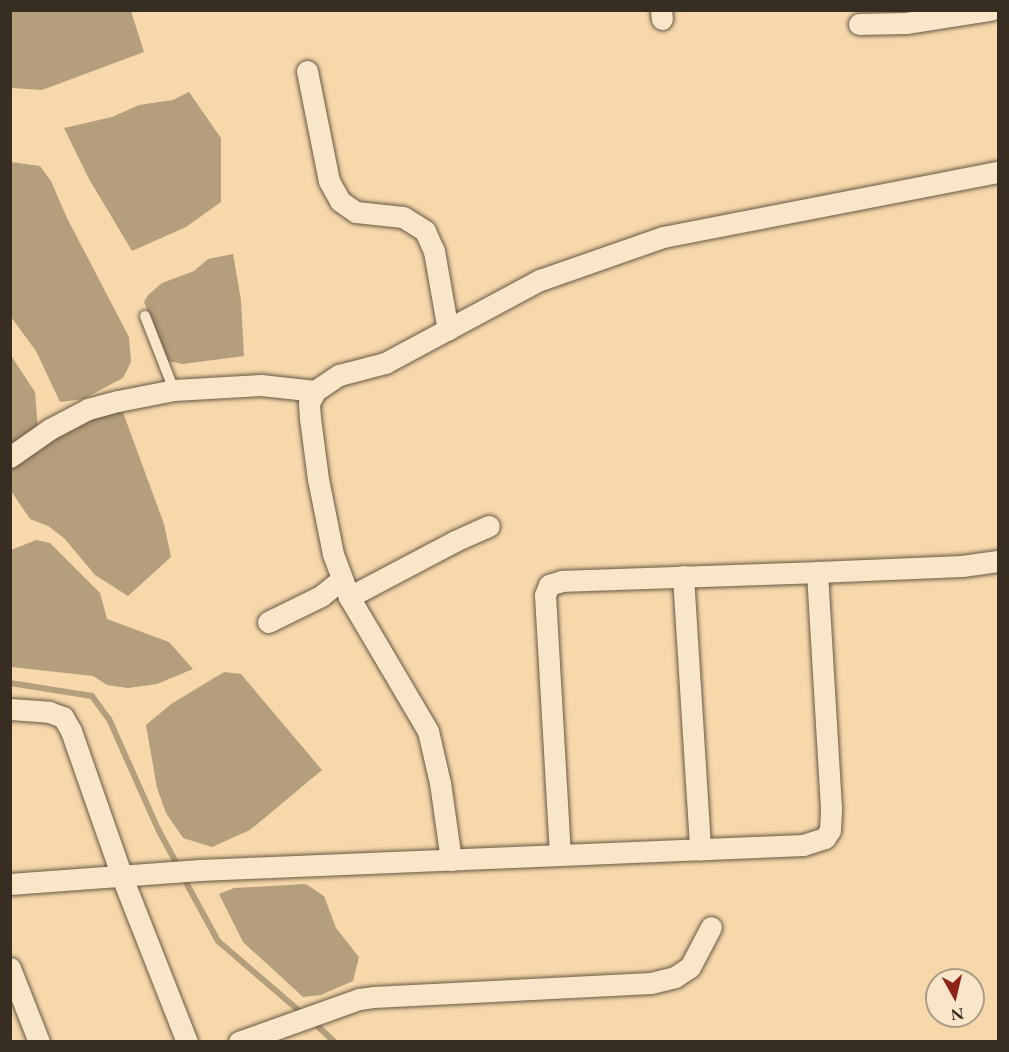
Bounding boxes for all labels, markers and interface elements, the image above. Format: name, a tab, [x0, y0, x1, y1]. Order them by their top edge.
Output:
north arrow	[925, 968, 985, 1028]
text: N	[949, 1003, 965, 1026]

